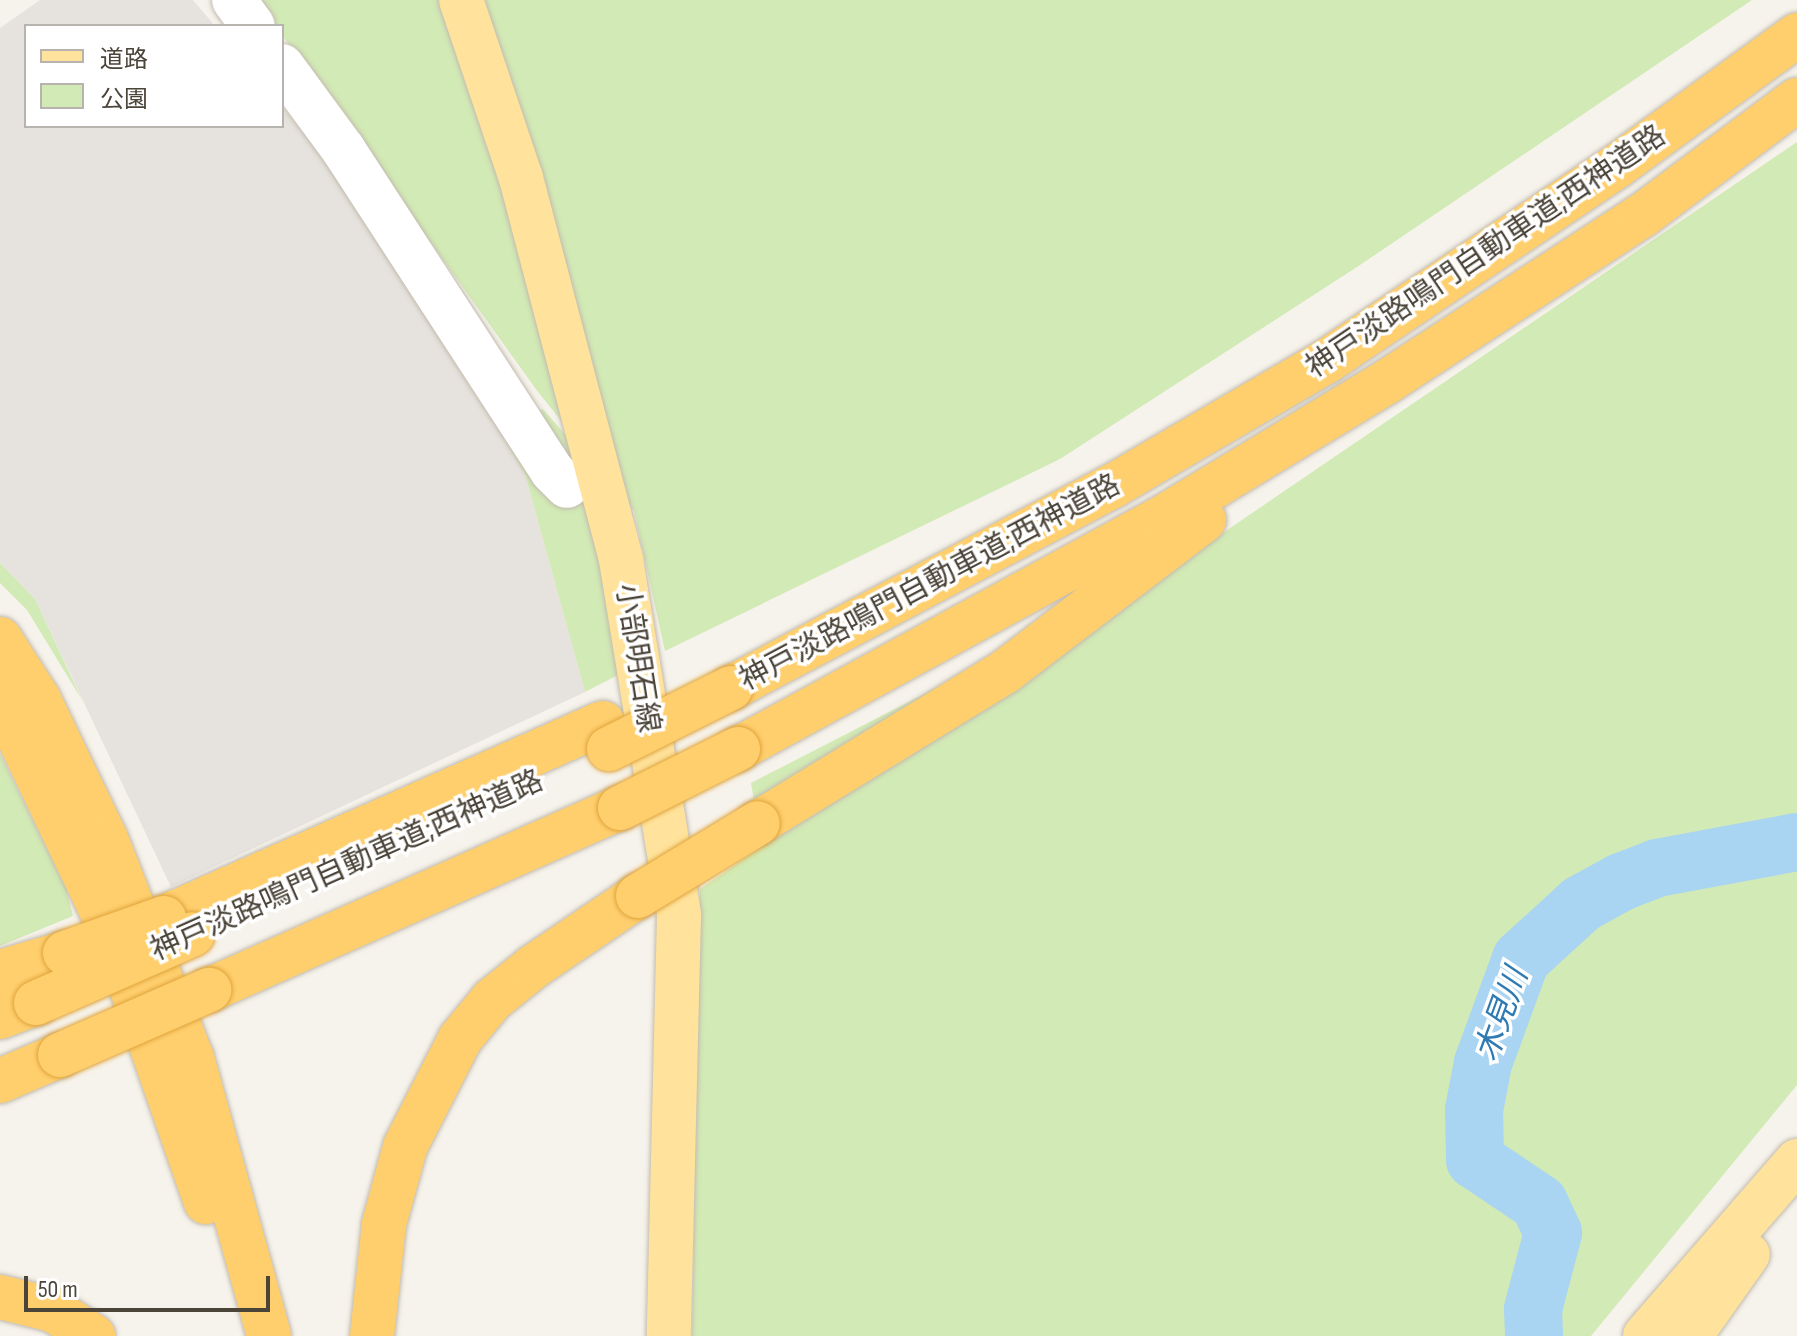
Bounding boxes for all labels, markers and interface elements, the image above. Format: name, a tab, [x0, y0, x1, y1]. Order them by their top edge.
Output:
legend	[24, 24, 284, 128]
text: 道路	[100, 45, 148, 74]
text: 公園	[100, 85, 148, 114]
street label: 神戸淡路鳴門自動車道;西神道路	[1299, 118, 1673, 386]
street label: 神戸淡路鳴門自動車道;西神道路	[734, 467, 1126, 699]
street label: 小部明石線	[607, 581, 667, 735]
street label: 神戸淡路鳴門自動車道;西神道路	[145, 763, 549, 969]
water label: 木見川	[1469, 963, 1537, 1067]
scale bar	[28, 1260, 274, 1310]
text: 50 m	[38, 1275, 78, 1304]

